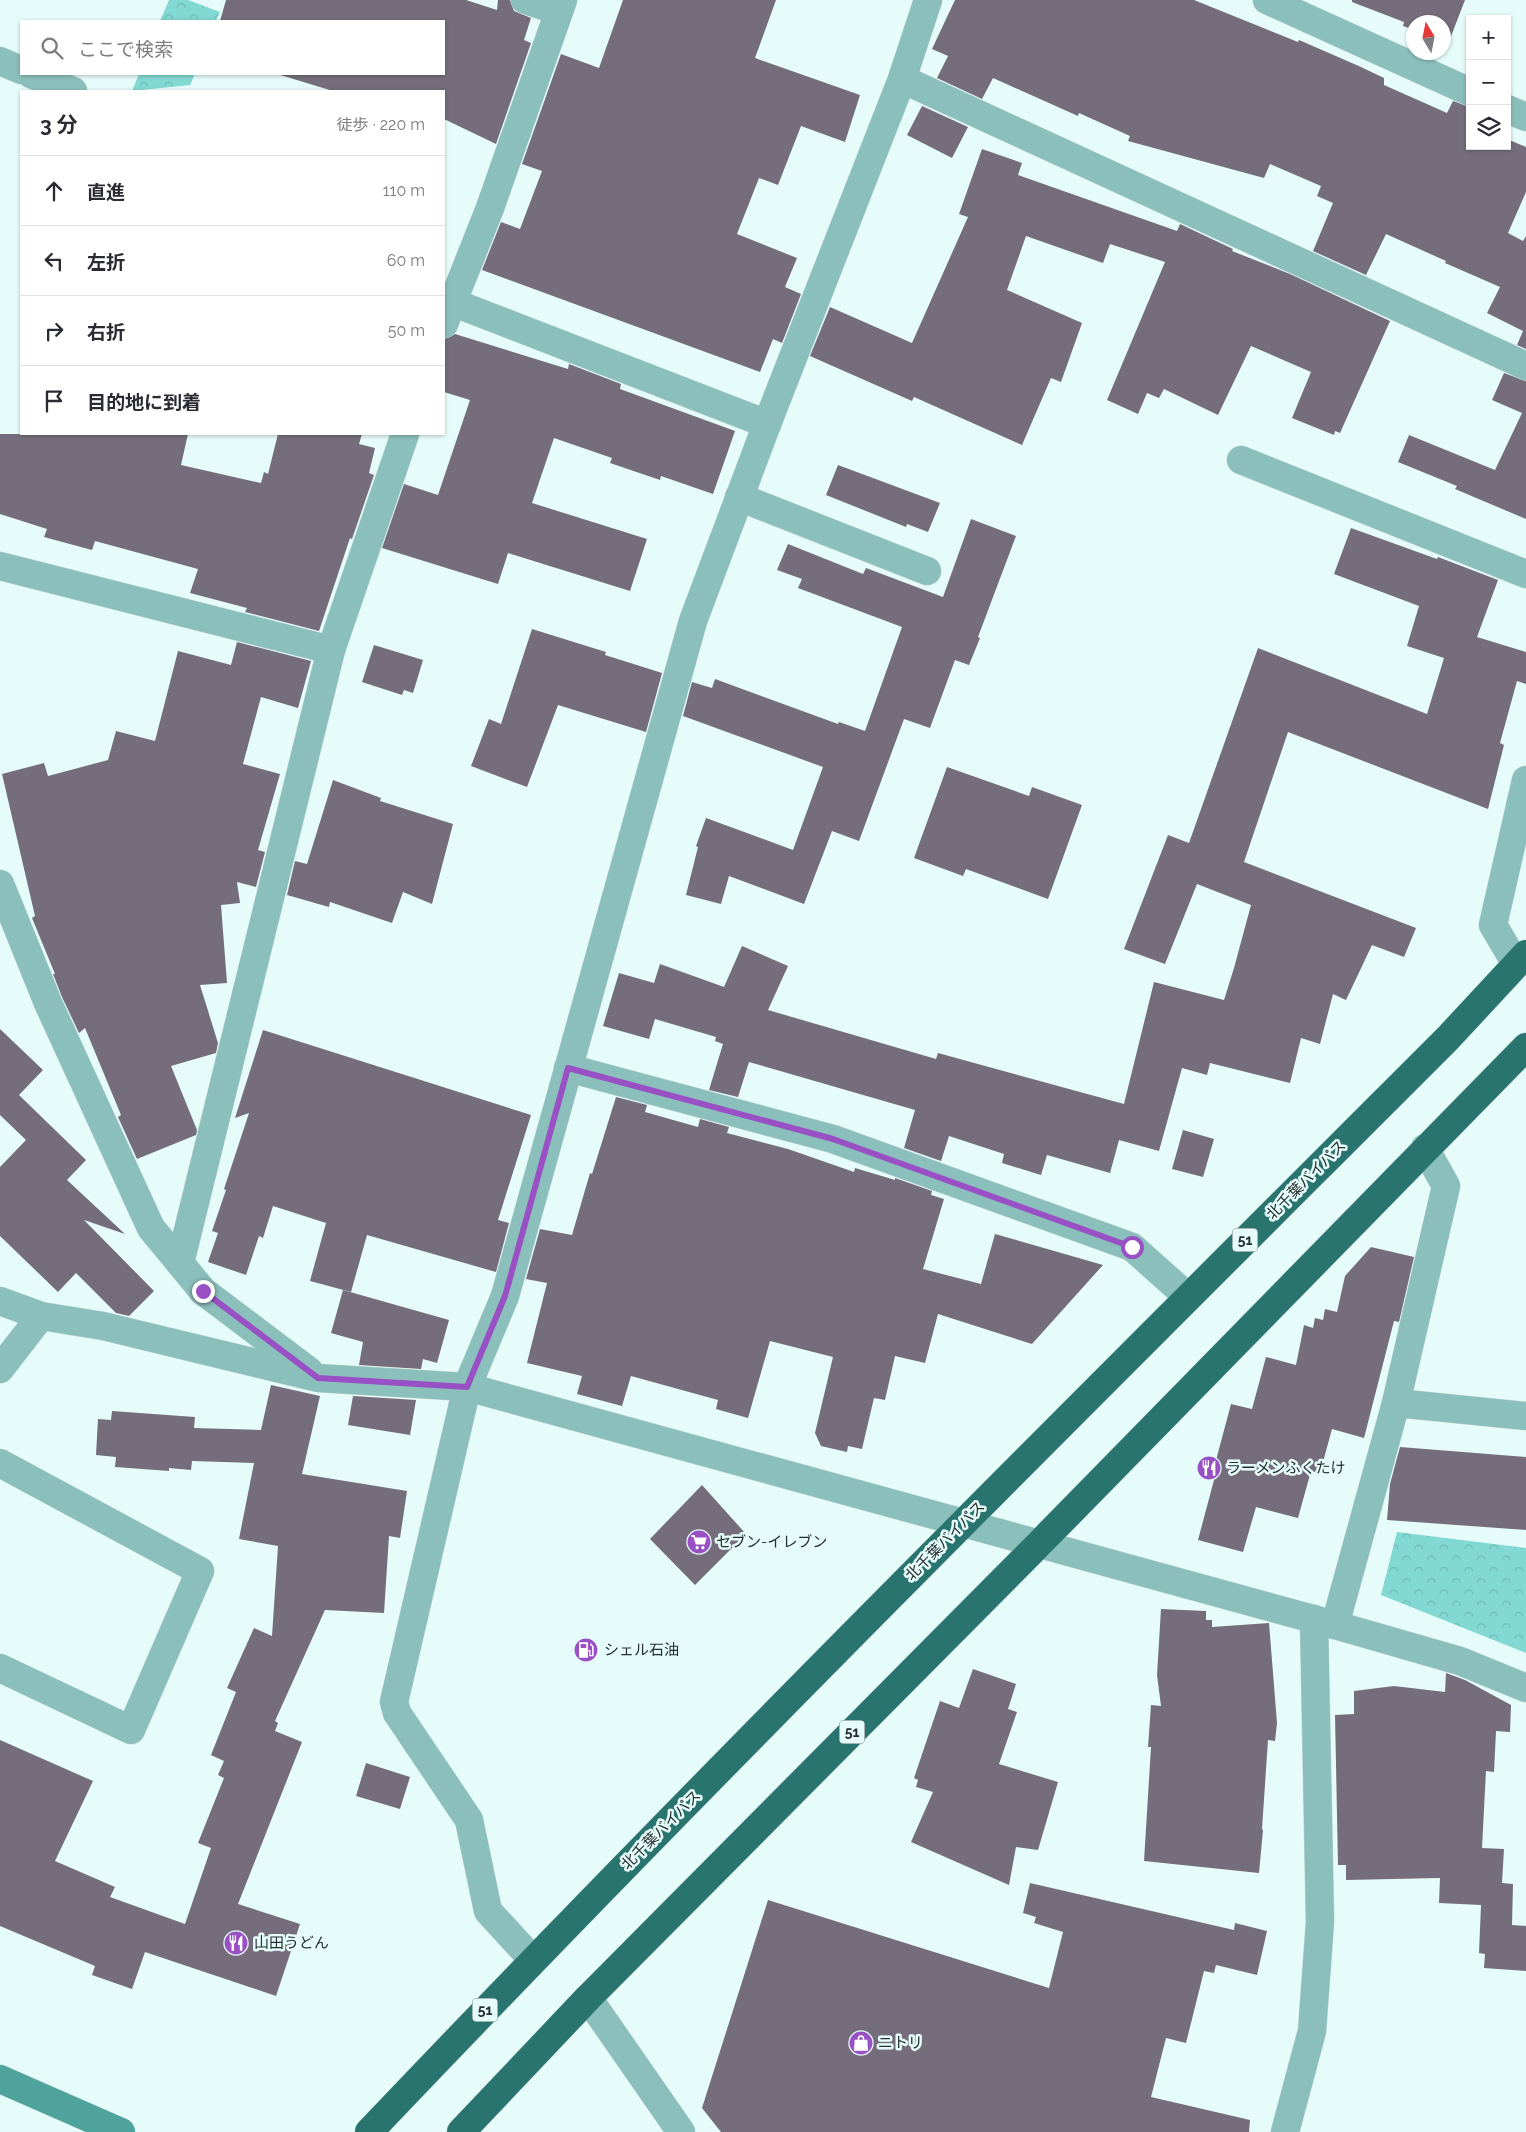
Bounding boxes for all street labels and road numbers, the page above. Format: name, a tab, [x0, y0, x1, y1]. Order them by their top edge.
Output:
street label: 北千葉バイパス	[1263, 1137, 1349, 1223]
road number: 51	[1232, 1228, 1258, 1252]
street label: 北千葉バイパス	[902, 1498, 988, 1584]
road number: 51	[840, 1720, 864, 1744]
street label: 北千葉バイパス	[618, 1787, 704, 1873]
road number: 51	[472, 1998, 498, 2022]

